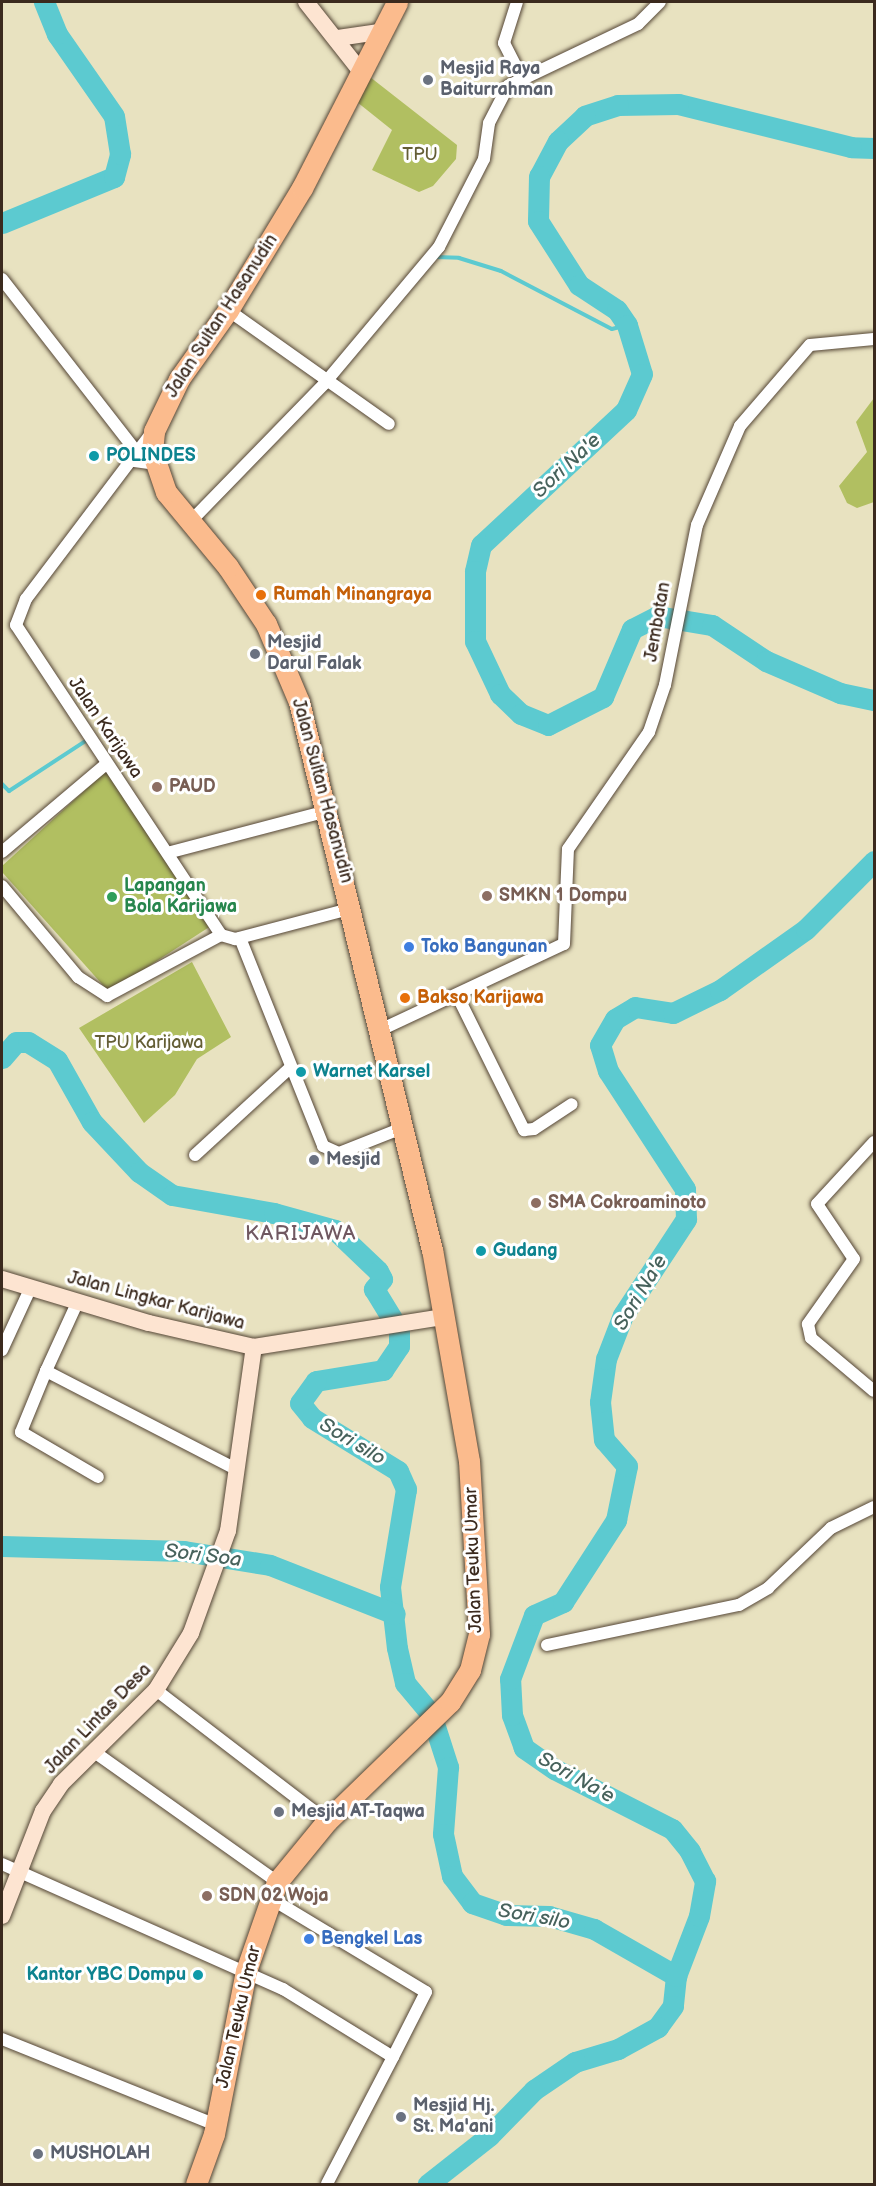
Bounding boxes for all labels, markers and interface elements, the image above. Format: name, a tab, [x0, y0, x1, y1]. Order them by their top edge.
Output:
place label: Mesjid Raya Baiturrahman	[440, 59, 553, 101]
marker: Mesjid Raya Baiturrahman	[421, 73, 435, 87]
park label: TPU	[402, 144, 438, 166]
street label: Jalan Sultan Hasanudin	[161, 230, 283, 402]
water label: Sori Na'e	[528, 429, 606, 503]
place label: POLINDES	[106, 445, 196, 467]
marker: POLINDES	[87, 449, 101, 463]
street label: Jembatan	[640, 581, 676, 663]
place label: Rumah Minangraya	[273, 584, 432, 606]
marker: Rumah Minangraya	[254, 588, 268, 602]
place label: Mesjid Darul Falak	[267, 633, 361, 676]
marker: Mesjid Darul Falak	[248, 647, 262, 661]
street label: Jalan Karijawa	[63, 673, 147, 783]
street label: Jalan Sultan Hasanudin	[287, 696, 357, 886]
place label: PAUD	[169, 776, 216, 798]
marker: PAUD	[150, 780, 164, 794]
place label: Lapangan Bola Karijawa	[124, 876, 237, 918]
place label: SMKN 1 Dompu	[499, 885, 627, 907]
marker: SMKN 1 Dompu	[480, 889, 494, 903]
marker: Lapangan Bola Karijawa	[105, 890, 119, 904]
place label: Toko Bangunan	[421, 936, 548, 958]
marker: Toko Bangunan	[402, 940, 416, 954]
place label: Bakso Karijawa	[417, 987, 544, 1009]
marker: Bakso Karijawa	[398, 991, 412, 1005]
park label: TPU Karijawa	[94, 1032, 204, 1054]
place label: Warnet Karsel	[313, 1061, 430, 1083]
marker: Warnet Karsel	[294, 1065, 308, 1079]
place label: Mesjid	[326, 1149, 380, 1171]
marker: Mesjid	[307, 1153, 321, 1167]
place label: SMA Cokroaminoto	[548, 1192, 706, 1214]
marker: SMA Cokroaminoto	[529, 1196, 543, 1210]
district label: KARIJAWA	[245, 1221, 357, 1247]
place label: Gudang	[493, 1240, 557, 1262]
marker: Gudang	[474, 1244, 488, 1258]
water label: Sori Na'e	[609, 1251, 673, 1335]
street label: Jalan Lingkar Karijawa	[65, 1267, 247, 1335]
water label: Sori silo	[315, 1413, 389, 1471]
street label: Jalan Teuku Umar	[461, 1487, 487, 1633]
water label: Sori Soa	[163, 1539, 243, 1573]
street label: Jalan Lintas Desa	[40, 1659, 156, 1779]
water label: Sori Na'e	[534, 1747, 618, 1809]
place label: Mesjid AT-Taqwa	[291, 1801, 425, 1823]
marker: Mesjid AT-Taqwa	[272, 1805, 286, 1819]
place label: SDN 02 Woja	[219, 1885, 329, 1907]
marker: SDN 02 Woja	[200, 1889, 214, 1903]
water label: Sori silo	[496, 1899, 572, 1935]
place label: Bengkel Las	[321, 1928, 422, 1950]
marker: Bengkel Las	[302, 1932, 316, 1946]
street label: Jalan Teuku Umar	[212, 1943, 266, 2091]
place label: Kantor YBC Dompu	[27, 1964, 186, 1986]
marker: Kantor YBC Dompu	[191, 1968, 205, 1982]
place label: Mesjid Hj. St. Ma'ani	[413, 2096, 494, 2138]
marker: Mesjid Hj. St. Ma'ani	[394, 2110, 408, 2124]
place label: MUSHOLAH	[50, 2143, 150, 2165]
marker: MUSHOLAH	[31, 2147, 45, 2161]

